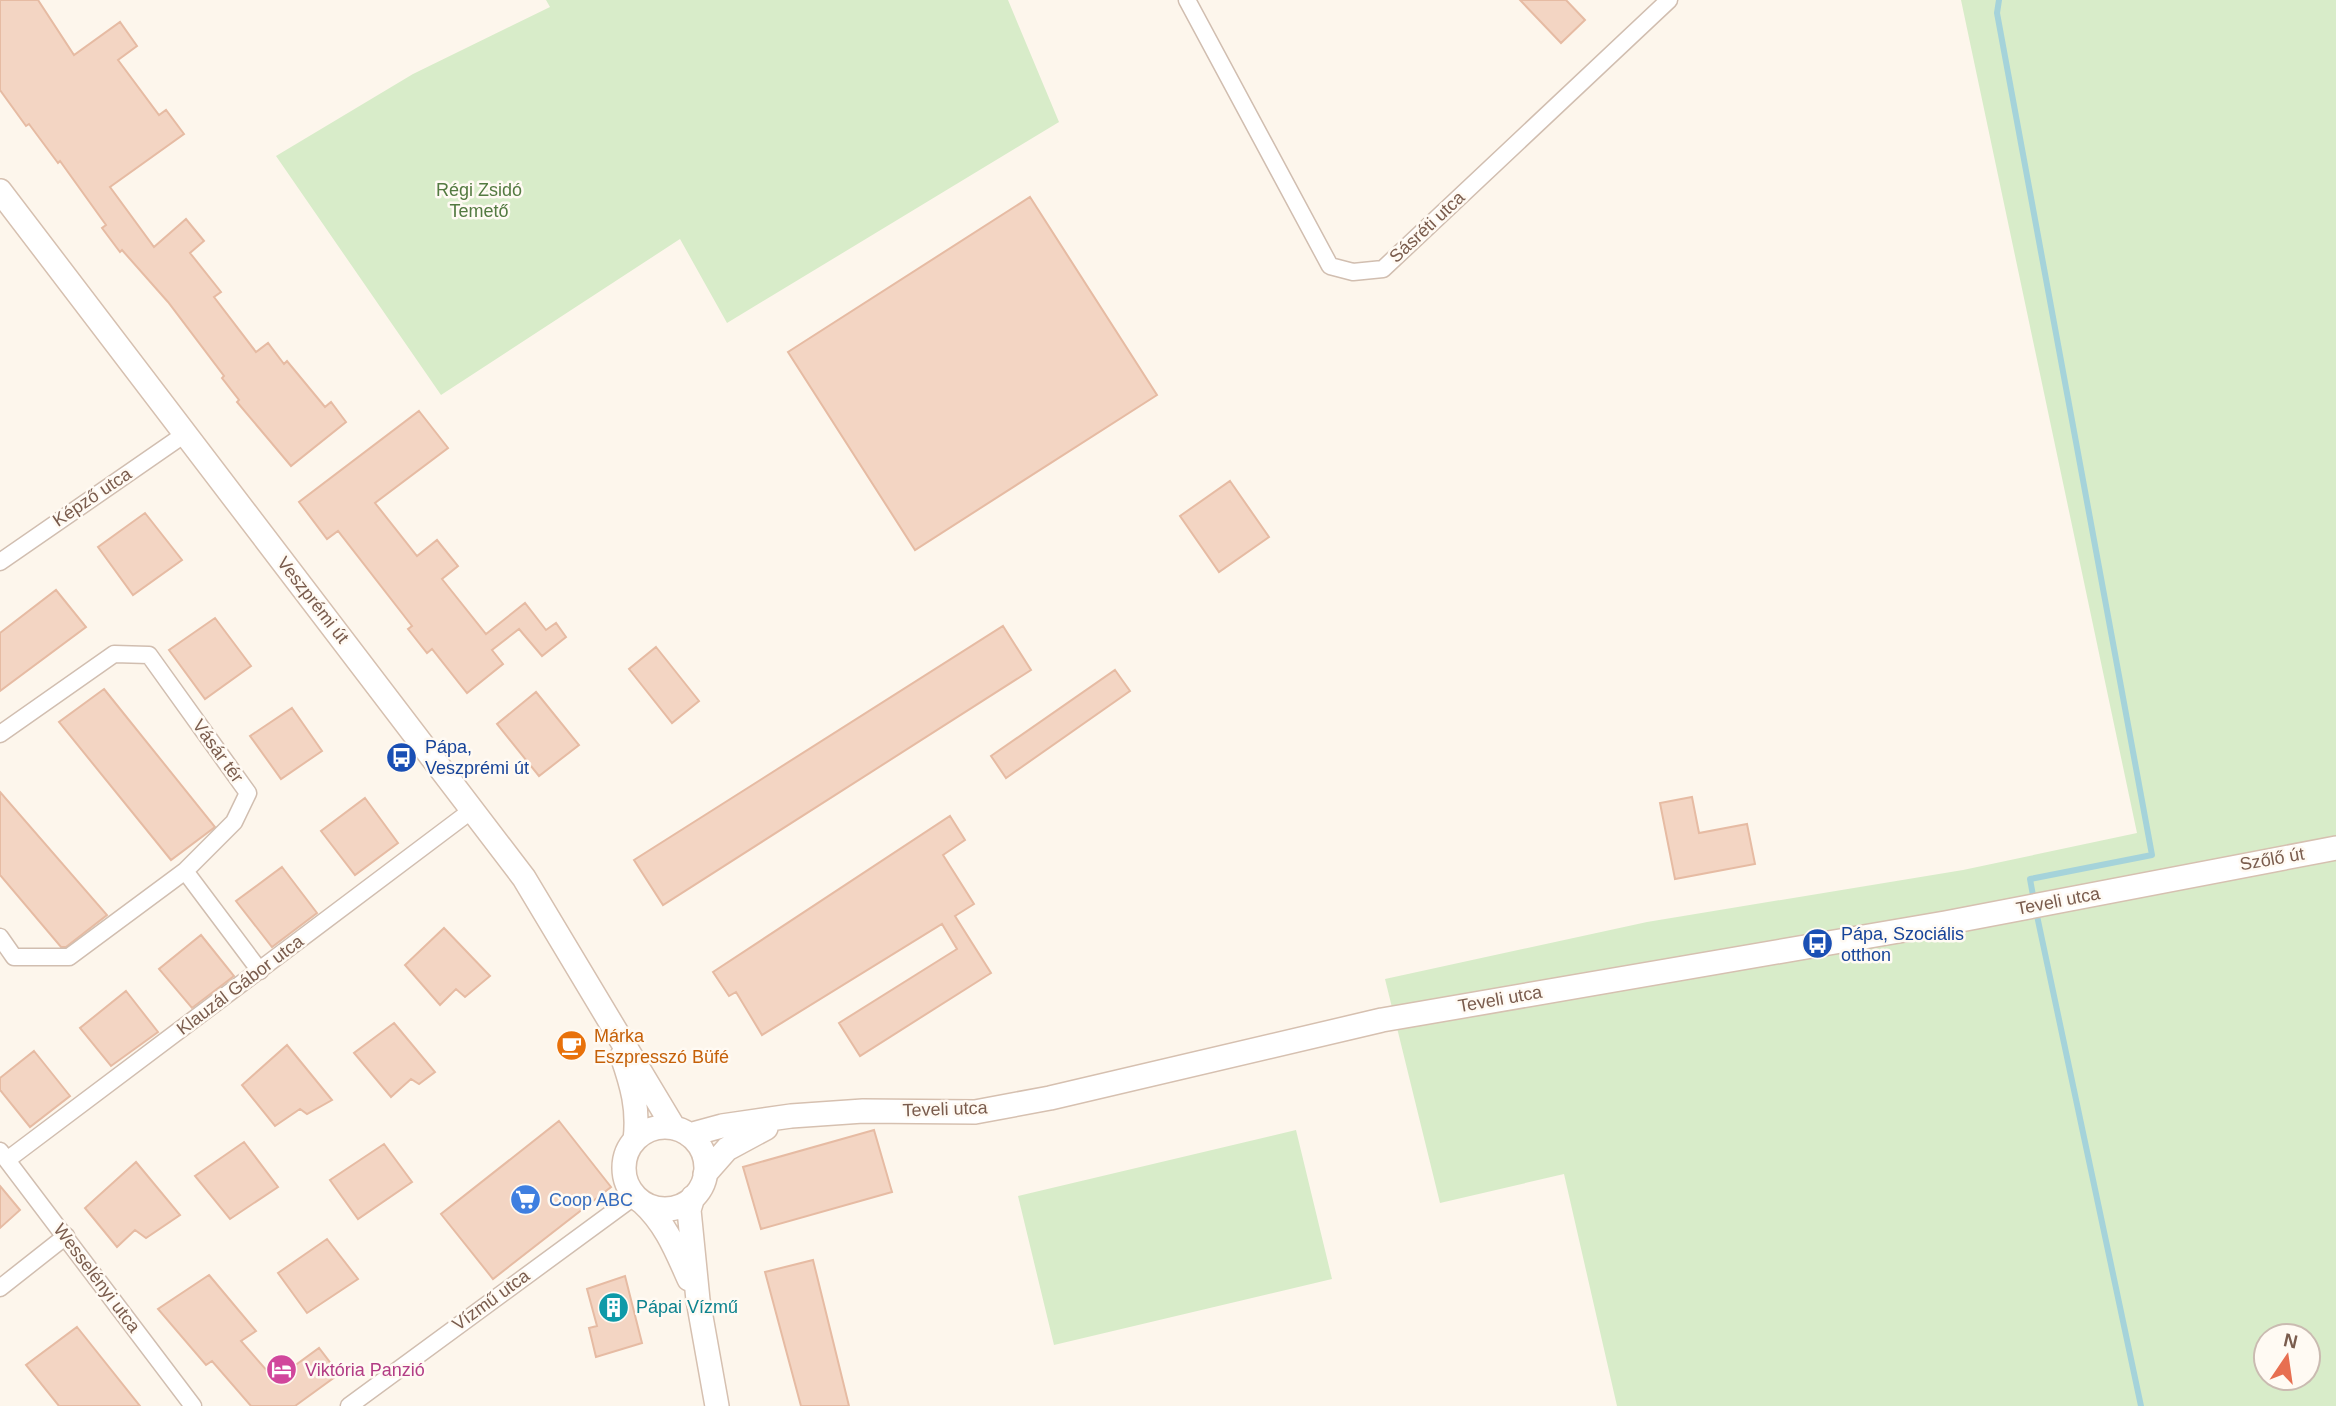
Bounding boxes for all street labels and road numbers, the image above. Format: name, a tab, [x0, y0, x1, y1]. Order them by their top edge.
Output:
street label: Sásréti utca	[1385, 187, 1469, 267]
street label: Képző utca	[49, 463, 136, 530]
street label: Veszprémi út	[273, 553, 353, 647]
street label: Vásár tér	[188, 716, 248, 786]
street label: Szőlő út	[2238, 844, 2306, 874]
street label: Teveli utca	[2014, 883, 2103, 919]
street label: Klauzál Gábor utca	[173, 930, 308, 1039]
street label: Teveli utca	[1456, 982, 1545, 1016]
street label: Teveli utca	[902, 1097, 989, 1120]
street label: Wesselényi utca	[50, 1220, 145, 1337]
street label: Vízmű utca	[449, 1265, 534, 1335]

